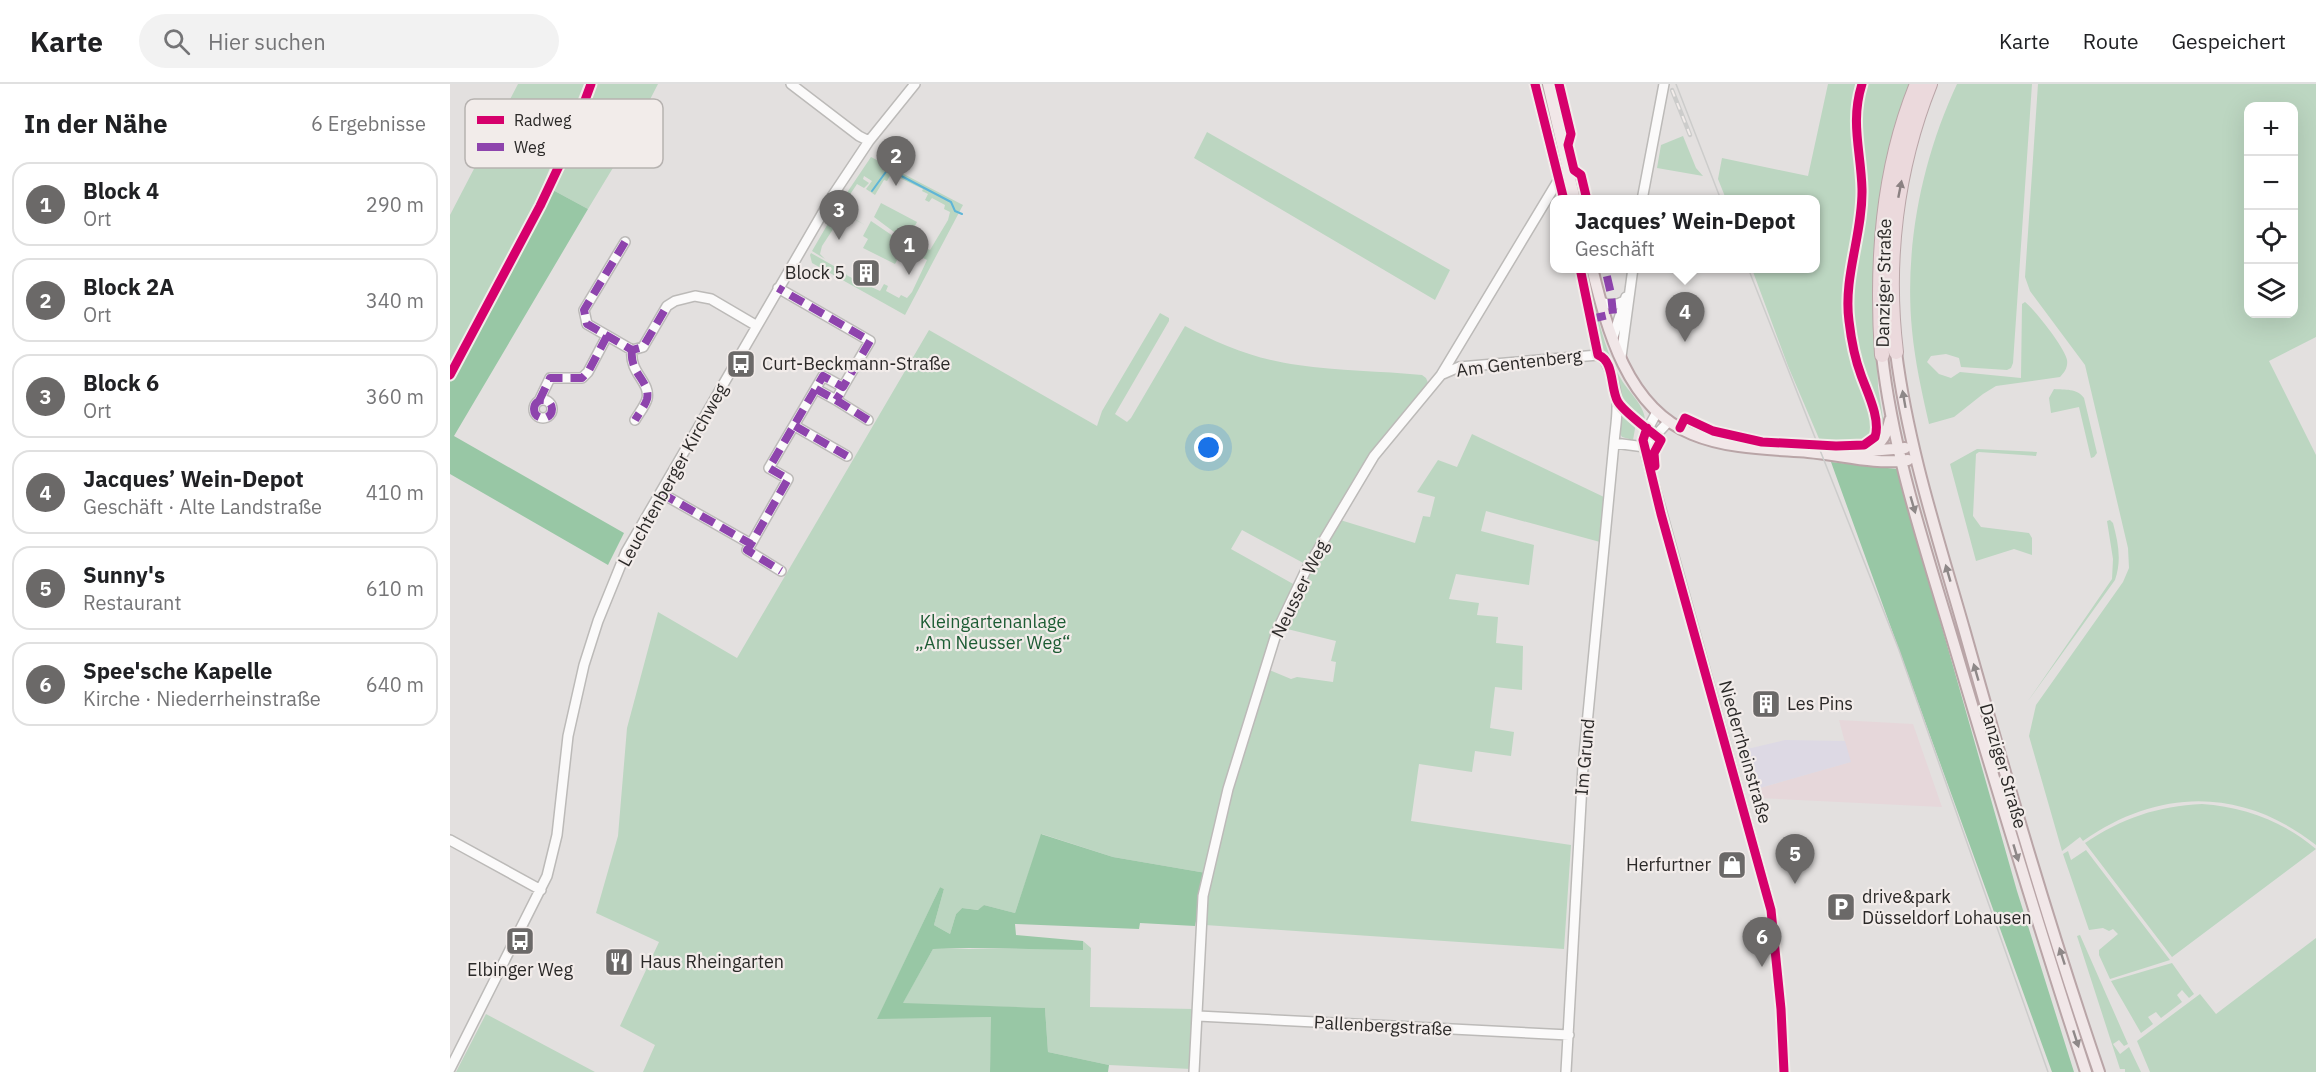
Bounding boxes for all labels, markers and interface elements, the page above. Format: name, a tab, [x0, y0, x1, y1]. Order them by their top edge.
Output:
search box	[139, 14, 559, 68]
text: Karte	[30, 23, 103, 60]
icon: search	[160, 25, 193, 58]
text: Hier suchen	[208, 27, 326, 56]
text: Karte	[1999, 27, 2050, 55]
text: Route	[2083, 27, 2139, 55]
text: Gespeichert	[2172, 27, 2286, 55]
legend	[465, 99, 663, 168]
map controls	[2244, 102, 2298, 318]
button: +	[2244, 102, 2298, 156]
text: In der Nähe	[24, 106, 168, 140]
text: 6 Ergebnisse	[311, 110, 426, 137]
text: Radweg	[514, 110, 572, 130]
pin: 2	[876, 136, 916, 186]
text: Weg	[514, 137, 546, 157]
button: −	[2244, 156, 2298, 210]
text: Block 4	[83, 176, 159, 205]
one-way arrow	[1896, 180, 1905, 199]
pin: 3	[820, 190, 858, 240]
text: 1	[40, 191, 52, 218]
text: 290 m	[366, 191, 424, 218]
popup	[1550, 195, 1820, 273]
text: Ort	[83, 205, 112, 232]
text: Jacques’ Wein-Depot	[1575, 206, 1795, 235]
button: locate	[2244, 210, 2298, 264]
street label: Danziger Straße	[1871, 218, 1896, 348]
pin: 1	[890, 226, 928, 275]
text: Geschäft	[1575, 235, 1655, 262]
building icon: Block 5	[850, 257, 882, 289]
place label: Block 5	[785, 261, 845, 284]
button: layers	[2244, 264, 2298, 318]
text: Block 2A	[83, 272, 174, 301]
text: 2	[40, 287, 52, 314]
text: 340 m	[366, 287, 424, 314]
pin: 4	[1666, 292, 1704, 342]
text: Ort	[83, 301, 112, 328]
street label: Am Gentenberg	[1455, 343, 1584, 382]
bus stop icon: Curt-Beckmann-Straße	[725, 348, 757, 380]
place label: Curt-Beckmann-Straße	[762, 352, 950, 375]
text: Block 6	[83, 368, 159, 397]
street label: Leuchtenberger Kirchweg	[613, 379, 733, 570]
text: 3	[40, 383, 52, 410]
text: 360 m	[366, 383, 424, 410]
one-way arrow	[1899, 390, 1908, 409]
text: Ort	[83, 397, 112, 424]
your location	[1194, 433, 1223, 462]
text: Jacques’ Wein-Depot	[83, 464, 304, 493]
text: 4	[40, 479, 52, 506]
text: 410 m	[366, 479, 424, 506]
text: Geschäft · Alte Landstraße	[83, 493, 322, 520]
one-way arrow	[1909, 496, 1918, 514]
street label: Neusser Weg	[1266, 536, 1333, 642]
text: Sunny's	[83, 560, 165, 589]
one-way arrow	[1943, 564, 1952, 582]
text: 5	[40, 575, 52, 602]
text: 610 m	[366, 575, 424, 602]
text: Restaurant	[83, 589, 181, 616]
park label: Kleingartenanlage „Am Neusser Weg“	[915, 610, 1071, 654]
text: Spee'sche Kapelle	[83, 656, 272, 685]
one-way arrow	[1971, 663, 1980, 681]
text: 6	[40, 671, 52, 698]
text: 640 m	[366, 671, 424, 698]
street label: Niederrheinstraße	[1714, 678, 1777, 826]
text: Kirche · Niederrheinstraße	[83, 685, 321, 712]
building icon: Les Pins	[1750, 688, 1782, 720]
place label: Les Pins	[1787, 692, 1853, 715]
street label: Danziger Straße	[1975, 701, 2032, 831]
street label: Im Grund	[1570, 718, 1599, 796]
pin: 5	[1776, 834, 1814, 884]
one-way arrow	[2012, 844, 2022, 862]
shop icon: Herfurtner	[1716, 849, 1748, 881]
place label: Herfurtner	[1626, 853, 1711, 876]
place label: drive&park Düsseldorf Lohausen	[1862, 885, 2032, 929]
parking icon: drive&park Düsseldorf Lohausen	[1825, 891, 1857, 923]
pin: 6	[1742, 918, 1782, 967]
bus stop icon: Elbinger Weg	[504, 925, 536, 957]
restaurant icon: Haus Rheingarten	[603, 946, 635, 978]
one-way arrow	[2056, 947, 2066, 965]
place label: Haus Rheingarten	[640, 950, 784, 973]
place label: Elbinger Weg	[467, 958, 573, 981]
street label: Pallenbergstraße	[1313, 1010, 1453, 1041]
one-way arrow	[2071, 1030, 2081, 1048]

